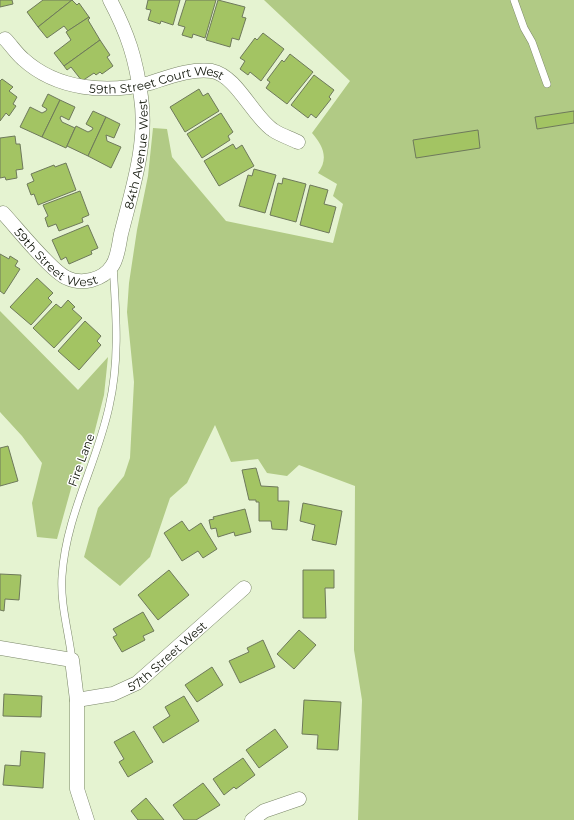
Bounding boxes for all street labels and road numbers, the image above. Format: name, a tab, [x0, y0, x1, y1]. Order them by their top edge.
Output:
street label: 59th Street Court West	[89, 63, 227, 96]
street label: 84th Avenue West	[120, 98, 150, 211]
street label: 59th Street West	[12, 224, 99, 289]
street label: Fire Lane	[64, 431, 98, 489]
street label: 57th Street West	[125, 618, 209, 694]

